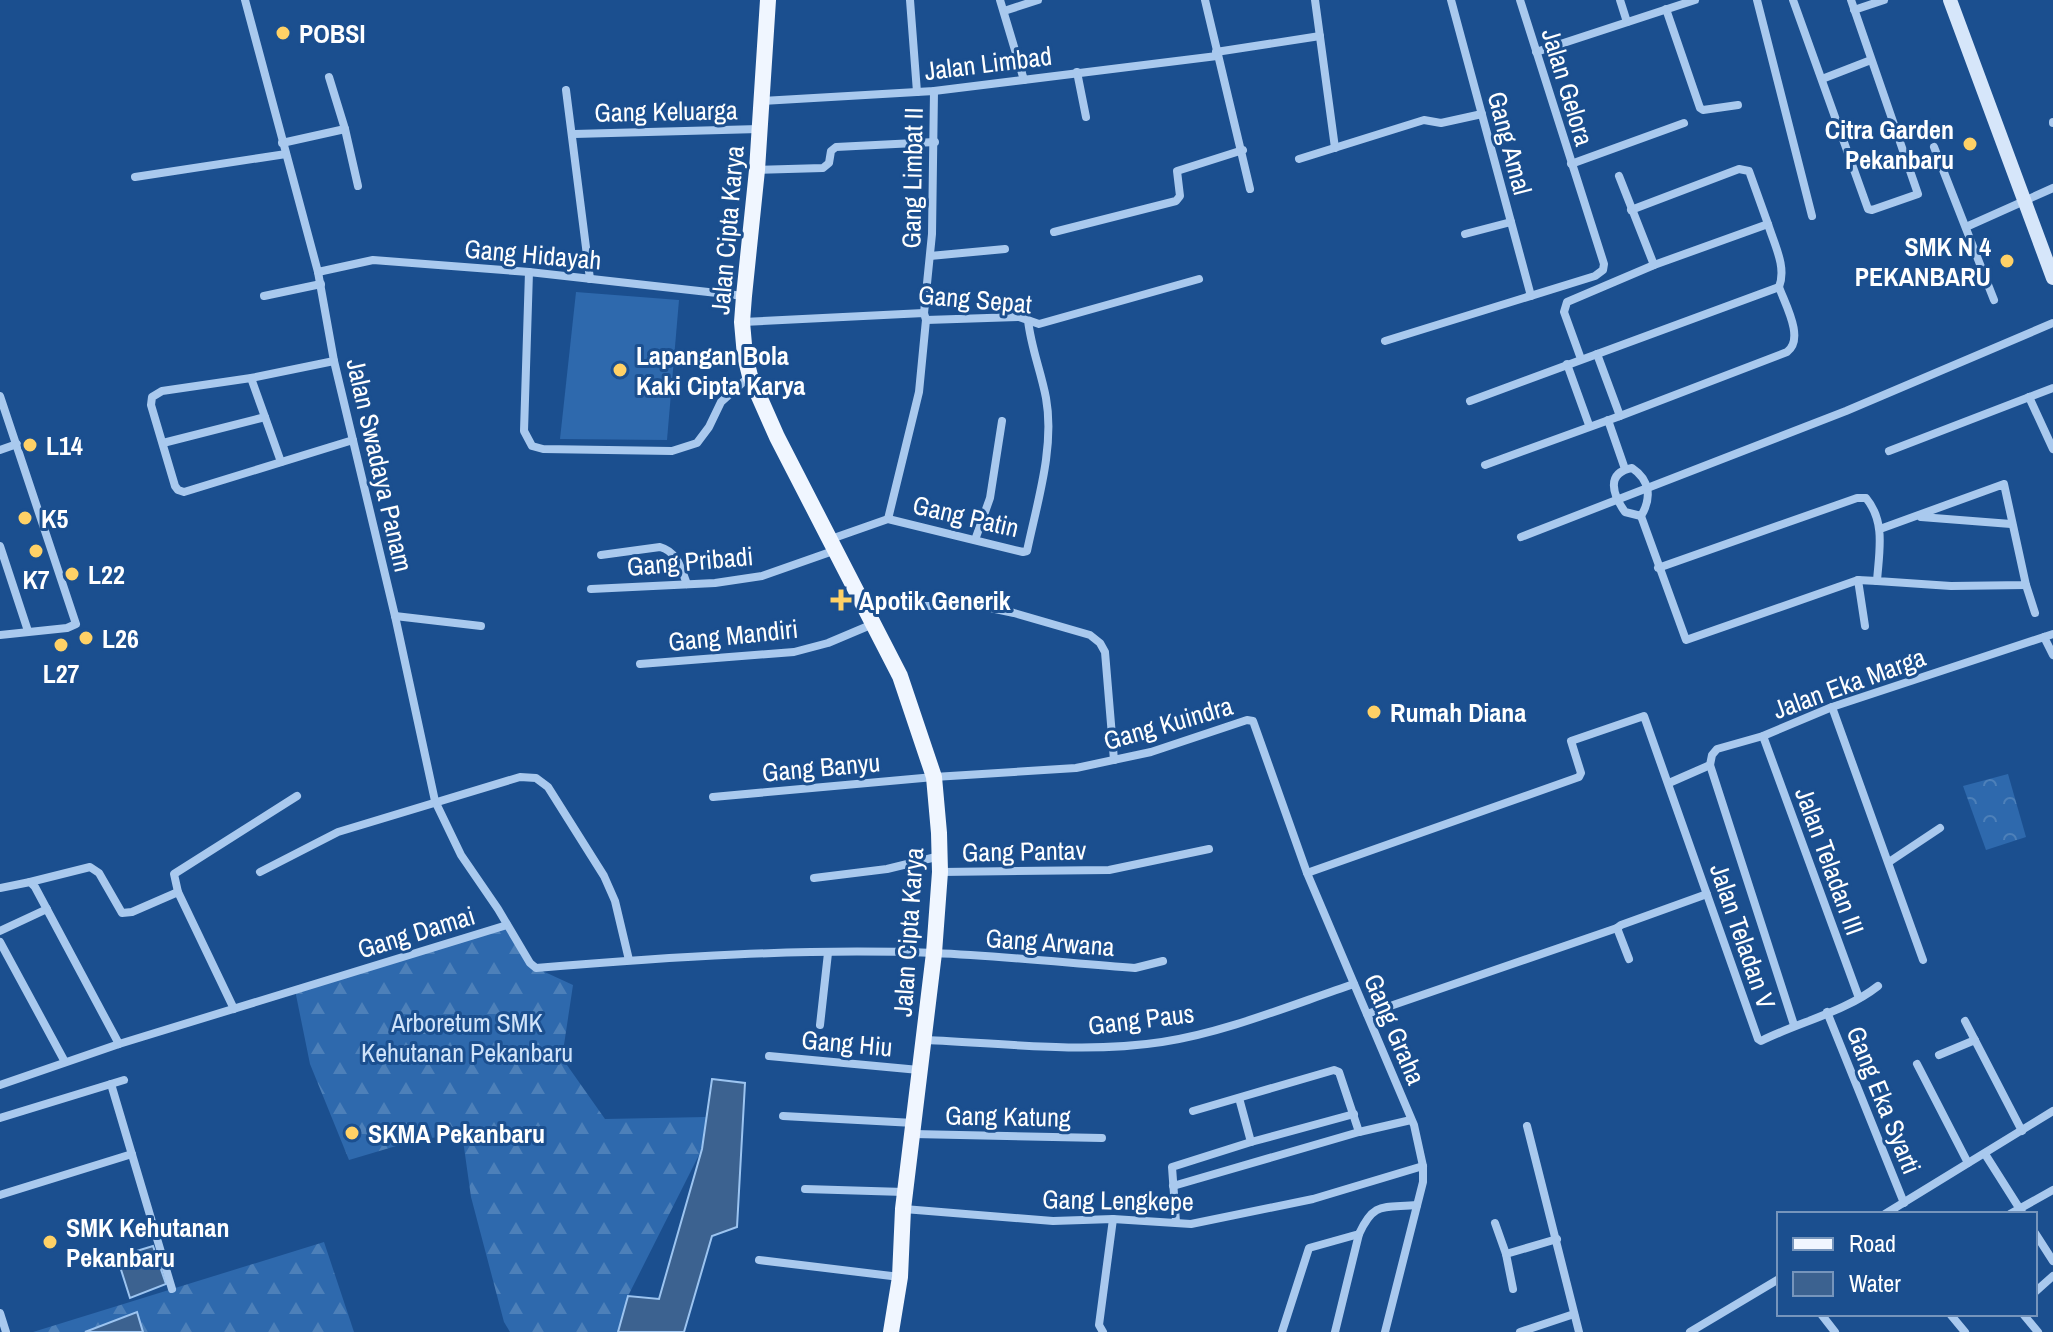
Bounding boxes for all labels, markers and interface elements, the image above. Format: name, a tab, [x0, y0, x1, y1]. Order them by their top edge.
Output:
place label: POBSI	[299, 16, 365, 51]
marker: POBSI	[274, 24, 292, 42]
street label: Jalan Gelora	[1534, 24, 1602, 150]
street label: Jalan Limbad	[922, 38, 1054, 88]
street label: Gang Amal	[1479, 88, 1541, 198]
street label: Gang Keluarga	[594, 92, 738, 130]
street label: Gang Limbat II	[893, 107, 931, 249]
place label: Citra Garden Pekanbaru	[1825, 112, 1954, 177]
marker: Citra Garden Pekanbaru	[1961, 135, 1979, 153]
street label: Jalan Cipta Karya	[702, 144, 752, 316]
place label: SMK N 4 PEKANBARU	[1855, 229, 1991, 294]
street label: Gang Hidayah	[463, 231, 603, 277]
marker: SMK N 4 PEKANBARU	[1998, 252, 2016, 270]
street label: Gang Sepat	[917, 277, 1033, 321]
place label: Lapangan Bola Kaki Cipta Karya	[636, 338, 806, 403]
street label: Jalan Swadaya Panam	[338, 355, 422, 575]
marker: Lapangan Bola Kaki Cipta Karya	[611, 361, 629, 379]
place label: L14	[46, 428, 83, 463]
marker: L14	[21, 436, 39, 454]
street label: Gang Patin	[910, 487, 1022, 545]
place label: K5	[41, 501, 68, 536]
marker: K5	[16, 509, 34, 527]
street label: Gang Pribadi	[625, 538, 755, 584]
marker: K7	[27, 542, 45, 560]
place label: L22	[88, 557, 125, 592]
place label: K7	[22, 562, 50, 597]
marker: L22	[63, 565, 81, 583]
place label: Apotik Generik	[859, 583, 1011, 618]
marker: Apotik Generik	[830, 589, 852, 611]
street label: Gang Mandiri	[666, 611, 800, 659]
place label: L26	[102, 621, 139, 656]
marker: L26	[77, 629, 95, 647]
marker: L27	[52, 636, 70, 654]
street label: Jalan Eka Marga	[1768, 639, 1930, 727]
place label: L27	[43, 656, 80, 691]
street label: Gang Kuindra	[1099, 688, 1237, 758]
place label: Rumah Diana	[1390, 695, 1526, 730]
marker: Rumah Diana	[1365, 703, 1383, 721]
street label: Gang Banyu	[760, 744, 882, 790]
street label: Jalan Teladan III	[1787, 782, 1873, 940]
street label: Gang Pantav	[961, 832, 1087, 870]
street label: Jalan Cipta Karya	[885, 846, 931, 1018]
street label: Jalan Teladan V	[1702, 859, 1784, 1014]
street label: Gang Damai	[353, 898, 479, 966]
street label: Gang Arwana	[984, 920, 1116, 964]
street label: Gang Graha	[1356, 968, 1434, 1090]
street label: Gang Paus	[1086, 995, 1196, 1043]
park label: Arboretum SMK Kehutanan Pekanbaru	[361, 1005, 573, 1070]
street label: Gang Eka Syarti	[1838, 1021, 1930, 1179]
street label: Gang Hiu	[800, 1022, 894, 1064]
street label: Gang Katung	[945, 1097, 1071, 1135]
place label: SKMA Pekanbaru	[368, 1116, 545, 1151]
marker: SKMA Pekanbaru	[343, 1124, 361, 1142]
street label: Gang Lengkepe	[1042, 1181, 1194, 1219]
place label: SMK Kehutanan Pekanbaru	[66, 1210, 229, 1275]
legend	[1777, 1212, 2037, 1316]
text: Road	[1849, 1227, 1896, 1259]
marker: SMK Kehutanan Pekanbaru	[41, 1233, 59, 1251]
text: Water	[1849, 1267, 1901, 1299]

